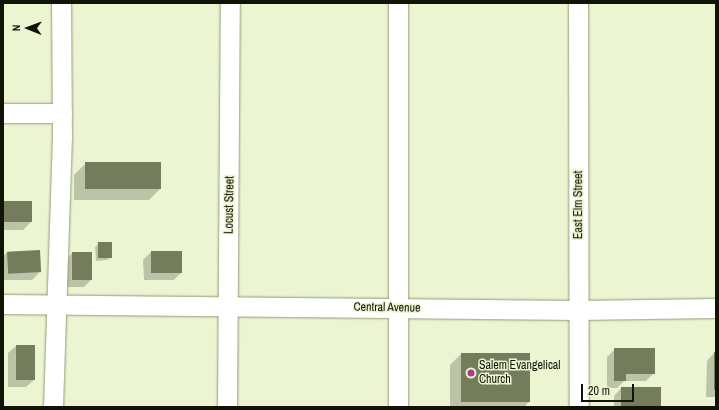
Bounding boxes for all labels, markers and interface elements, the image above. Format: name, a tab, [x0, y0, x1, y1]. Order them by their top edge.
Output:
north arrow	[8, 8, 48, 48]
text: N	[9, 24, 23, 31]
street label: East Elm Street	[572, 171, 586, 239]
street label: Locust Street	[222, 176, 238, 234]
street label: Central Avenue	[353, 300, 421, 316]
place label: Salem Evangelical Church	[479, 359, 560, 387]
marker: Salem Evangelical Church	[466, 368, 476, 378]
scale bar	[583, 376, 636, 402]
text: 20 m	[588, 383, 610, 399]

